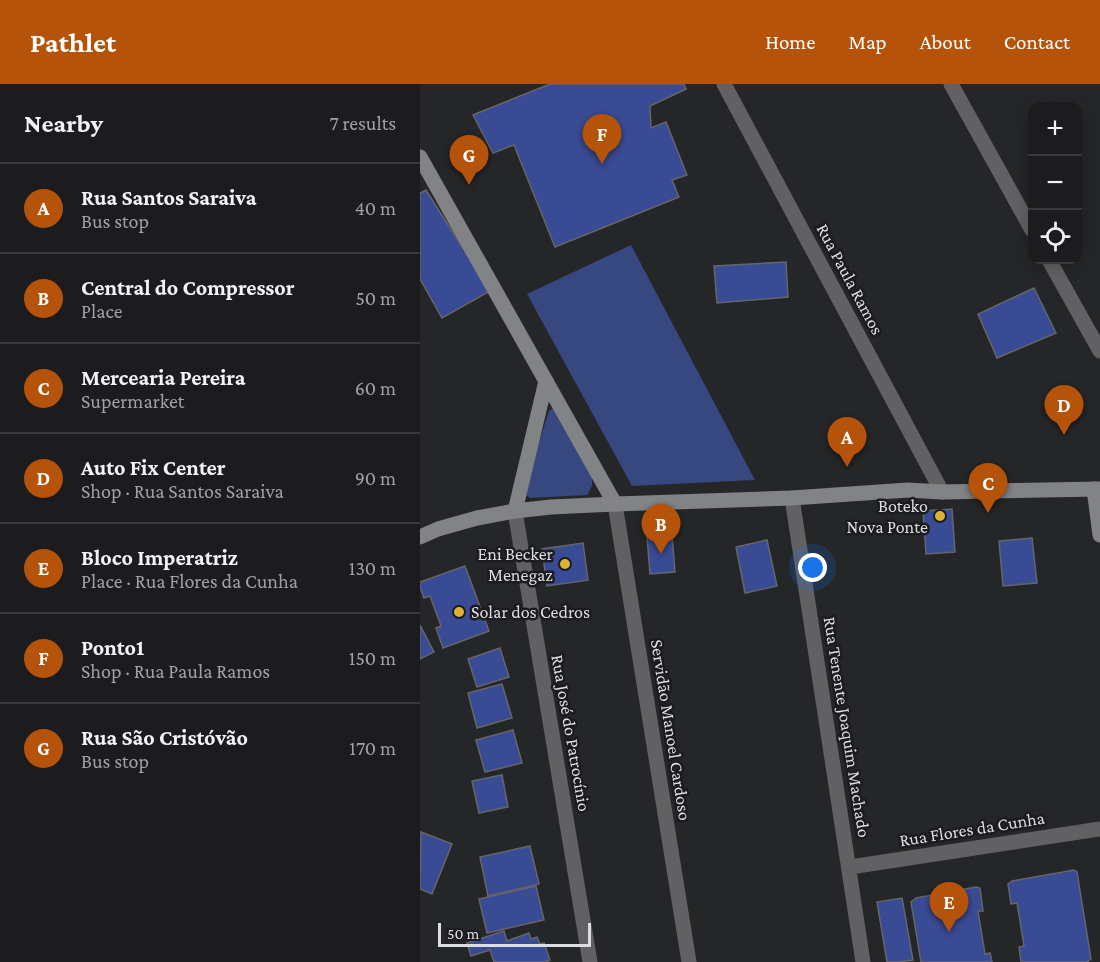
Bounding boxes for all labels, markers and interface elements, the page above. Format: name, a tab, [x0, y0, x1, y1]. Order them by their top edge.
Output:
text: Pathlet	[30, 27, 116, 58]
text: Home	[765, 30, 815, 54]
text: Map	[848, 30, 887, 54]
text: About	[920, 30, 971, 54]
text: Contact	[1004, 30, 1070, 54]
map controls	[1028, 102, 1082, 264]
button: +	[1028, 102, 1082, 156]
text: Nearby	[24, 109, 103, 138]
text: 7 results	[330, 112, 396, 134]
pin: F	[582, 115, 621, 164]
pin: G	[449, 135, 488, 185]
button: −	[1028, 156, 1082, 210]
text: Rua Santos Saraiva	[81, 185, 257, 210]
text: A	[38, 197, 49, 219]
text: 40 m	[355, 197, 396, 219]
text: Bus stop	[81, 210, 149, 232]
button: locate	[1028, 210, 1082, 264]
street label: Rua Paula Ramos	[812, 220, 888, 338]
text: Central do Compressor	[81, 275, 295, 300]
text: B	[38, 287, 49, 309]
text: 50 m	[355, 287, 396, 309]
text: Place	[81, 300, 123, 322]
text: Mercearia Pereira	[81, 365, 245, 390]
text: C	[37, 377, 50, 399]
text: 60 m	[355, 377, 396, 399]
pin: D	[1044, 386, 1084, 435]
text: Supermarket	[81, 390, 184, 412]
pin: A	[828, 418, 866, 467]
text: Auto Fix Center	[81, 455, 226, 480]
pin: C	[968, 464, 1008, 513]
text: D	[37, 467, 50, 489]
text: 90 m	[355, 467, 396, 489]
text: Shop · Rua Santos Saraiva	[81, 480, 284, 502]
place label: Boteko Nova Ponte	[846, 496, 928, 537]
pin: B	[642, 504, 680, 554]
marker: Boteko Nova Ponte	[933, 509, 947, 523]
place label: Eni Becker Menegaz	[478, 544, 554, 585]
text: Bloco Imperatriz	[81, 545, 238, 570]
your location	[798, 553, 827, 582]
text: E	[38, 557, 49, 579]
text: 130 m	[349, 557, 396, 579]
marker: Eni Becker Menegaz	[558, 557, 572, 571]
text: Place · Rua Flores da Cunha	[81, 570, 298, 592]
place label: Solar dos Cedros	[471, 602, 590, 622]
marker: Solar dos Cedros	[452, 605, 466, 619]
street label: Rua Tenente Joaquim Machado	[820, 615, 874, 839]
text: Ponto1	[81, 635, 144, 660]
street label: Servidão Manoel Cardoso	[647, 638, 695, 822]
text: F	[38, 647, 49, 669]
text: 150 m	[349, 647, 396, 669]
street label: Rua José do Patrocínio	[547, 653, 595, 813]
text: Shop · Rua Paula Ramos	[81, 660, 270, 682]
text: Rua São Cristóvão	[81, 725, 248, 750]
text: G	[37, 737, 50, 759]
text: 170 m	[349, 737, 396, 759]
text: Bus stop	[81, 750, 149, 772]
street label: Rua Flores da Cunha	[898, 808, 1046, 850]
pin: E	[930, 882, 968, 932]
scale bar	[438, 920, 591, 948]
text: 50 m	[447, 925, 479, 942]

